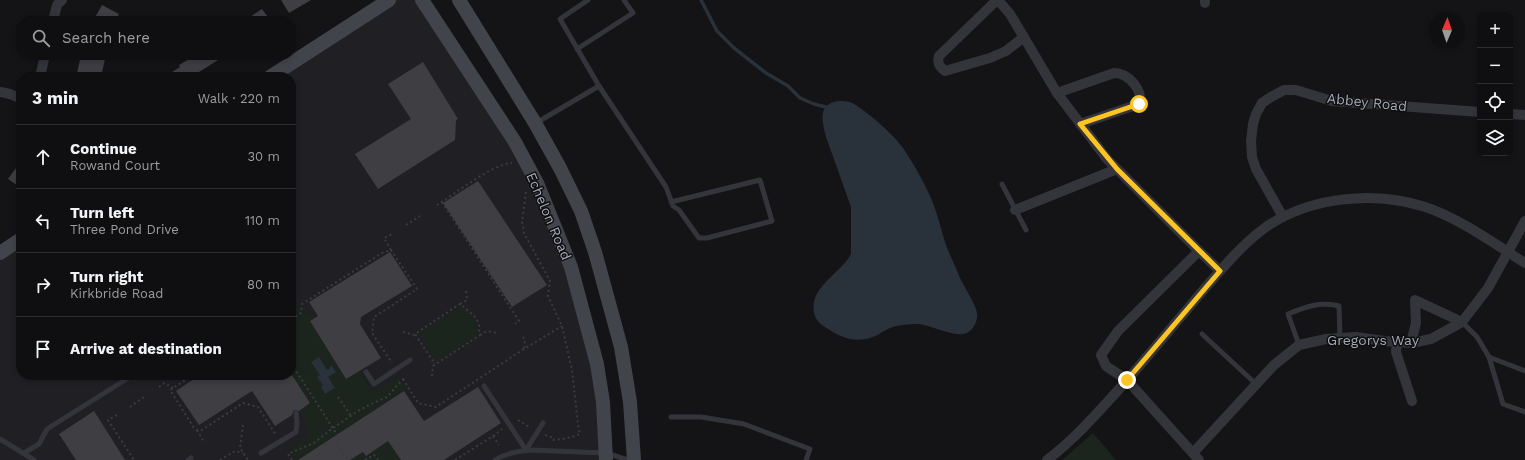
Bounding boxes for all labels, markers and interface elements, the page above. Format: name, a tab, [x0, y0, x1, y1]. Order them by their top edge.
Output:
north arrow	[1429, 12, 1465, 48]
map controls	[1477, 12, 1513, 156]
button: +	[1477, 12, 1513, 48]
search box	[16, 16, 296, 60]
icon: search	[30, 27, 52, 49]
text: Search here	[62, 29, 150, 47]
button: −	[1477, 48, 1513, 84]
button: locate	[1477, 84, 1513, 120]
text: 3 min	[32, 88, 78, 108]
street label: Abbey Road	[1326, 90, 1408, 114]
text: Walk · 220 m	[198, 91, 280, 106]
route start	[1130, 95, 1148, 113]
button: layers	[1477, 120, 1513, 156]
text: Continue	[70, 140, 137, 158]
icon: ahead	[32, 146, 54, 168]
text: 30 m	[248, 149, 280, 164]
text: Rowand Court	[70, 158, 160, 173]
street label: Echelon Road	[523, 170, 575, 262]
text: Turn left	[70, 204, 134, 222]
icon: left	[32, 210, 54, 232]
text: 110 m	[245, 213, 280, 228]
text: Three Pond Drive	[70, 222, 179, 237]
text: Turn right	[70, 268, 143, 286]
icon: right	[32, 274, 54, 296]
text: 80 m	[247, 277, 280, 292]
text: Kirkbride Road	[70, 286, 163, 301]
street label: Gregorys Way	[1327, 332, 1420, 348]
icon: arrive	[32, 338, 54, 360]
text: Arrive at destination	[70, 340, 222, 358]
route end	[1118, 371, 1136, 389]

